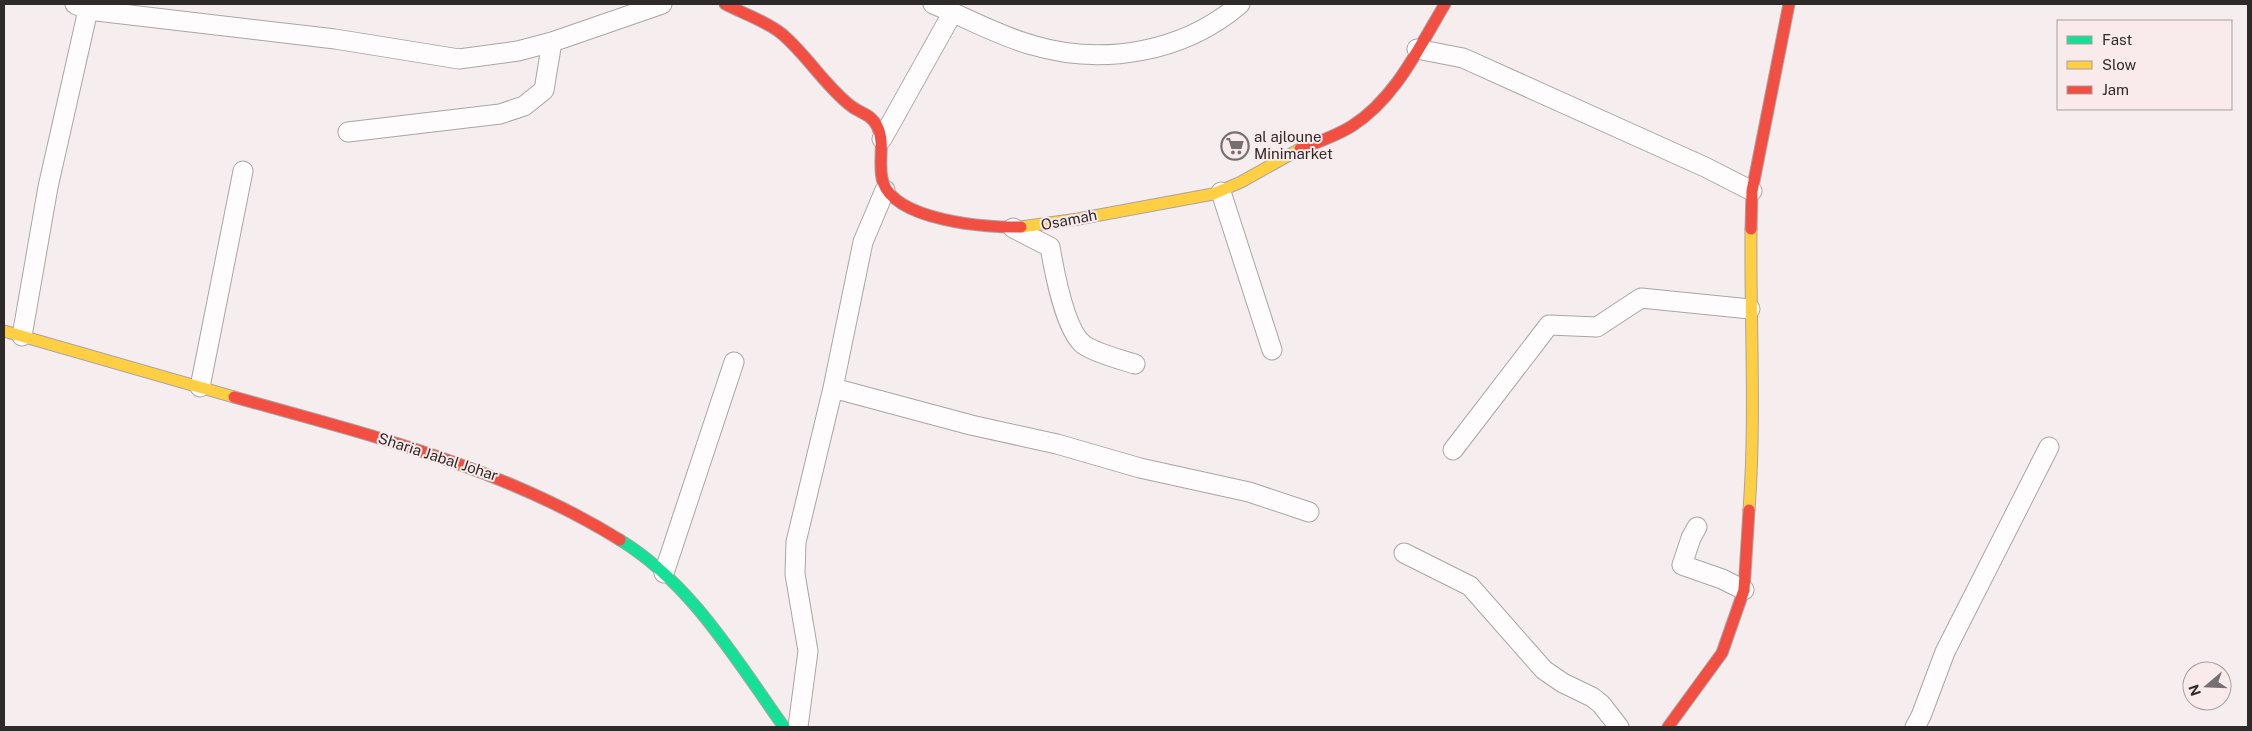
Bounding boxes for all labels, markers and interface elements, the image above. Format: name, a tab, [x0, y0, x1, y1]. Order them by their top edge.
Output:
legend	[2057, 20, 2232, 110]
text: Fast	[2102, 31, 2132, 48]
text: Slow	[2102, 56, 2137, 73]
text: Jam	[2102, 81, 2129, 98]
place label: al ajloune Minimarket	[1254, 128, 1333, 162]
supermarket icon: al ajloune Minimarket	[1220, 131, 1250, 161]
street label: Osamah	[1039, 206, 1098, 233]
street label: Sharia Jabal Johar	[376, 429, 500, 484]
north arrow	[2182, 661, 2232, 711]
text: N	[2185, 682, 2204, 698]

